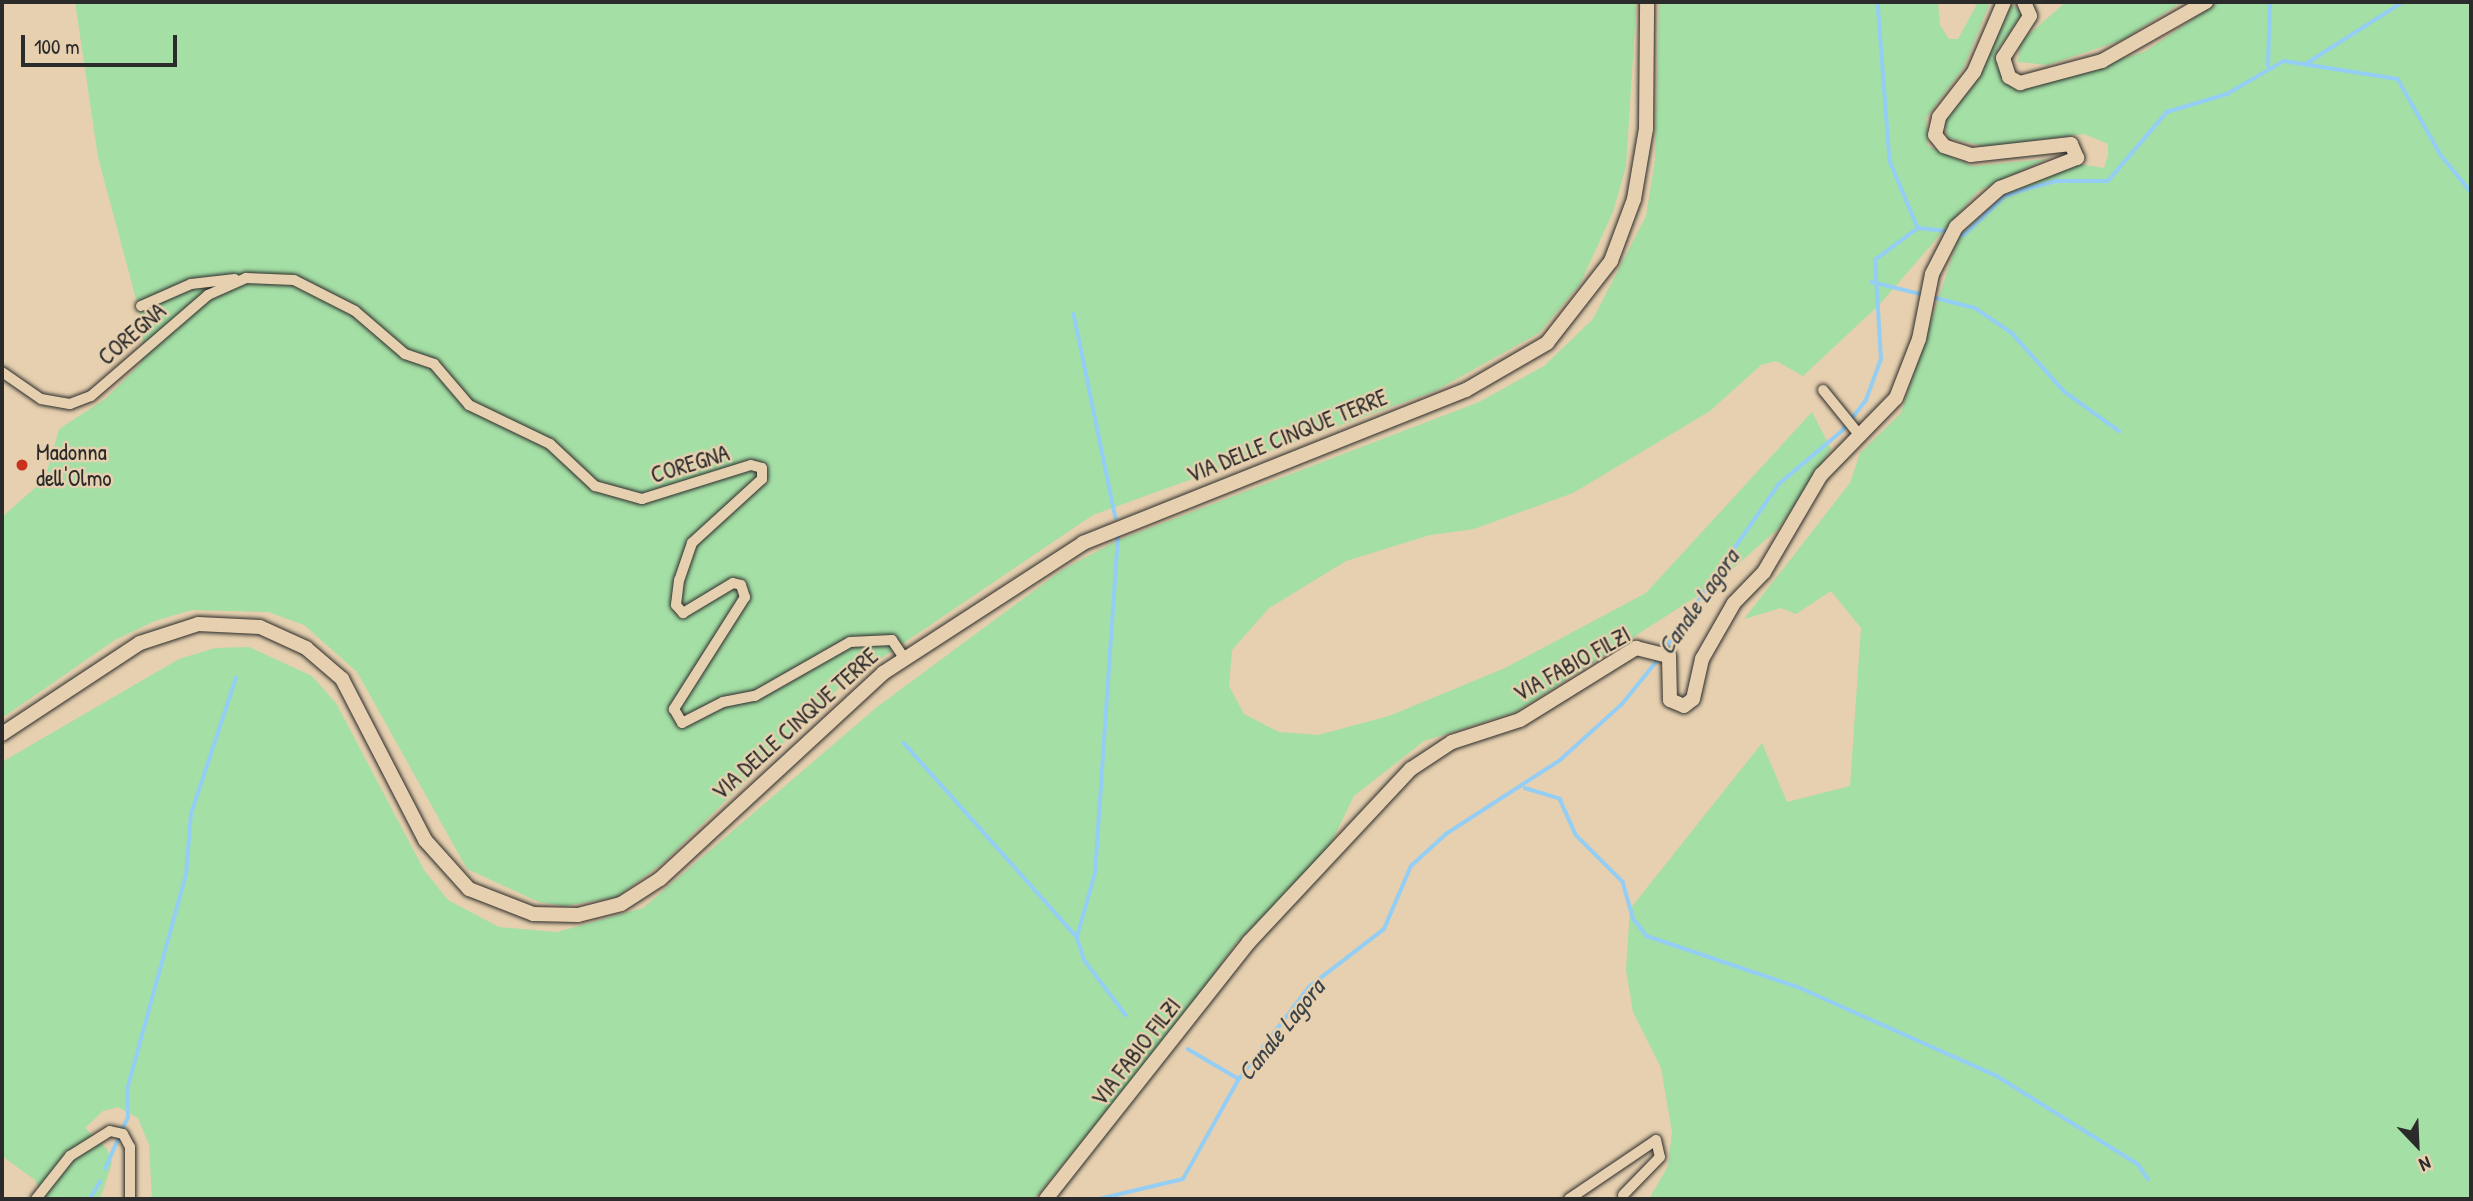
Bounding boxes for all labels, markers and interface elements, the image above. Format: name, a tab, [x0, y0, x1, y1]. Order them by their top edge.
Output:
scale bar	[24, 21, 180, 65]
text: 100 m	[34, 32, 80, 61]
street label: COREGNA	[93, 297, 171, 371]
street label: VIA DELLE CINQUE TERRE	[1183, 383, 1391, 489]
place label: Madonna dell'Olmo	[36, 438, 112, 492]
street label: COREGNA	[647, 439, 733, 489]
marker: Madonna dell'Olmo	[14, 457, 30, 473]
water label: Canale Lagora	[1651, 544, 1745, 660]
street label: VIA FABIO FILZI	[1509, 621, 1635, 707]
street label: VIA DELLE CINQUE TERRE	[706, 642, 884, 806]
water label: Canale Lagora	[1232, 974, 1330, 1086]
street label: VIA FABIO FILZI	[1085, 992, 1187, 1112]
north arrow	[2382, 1110, 2452, 1180]
text: N	[2415, 1150, 2435, 1178]

